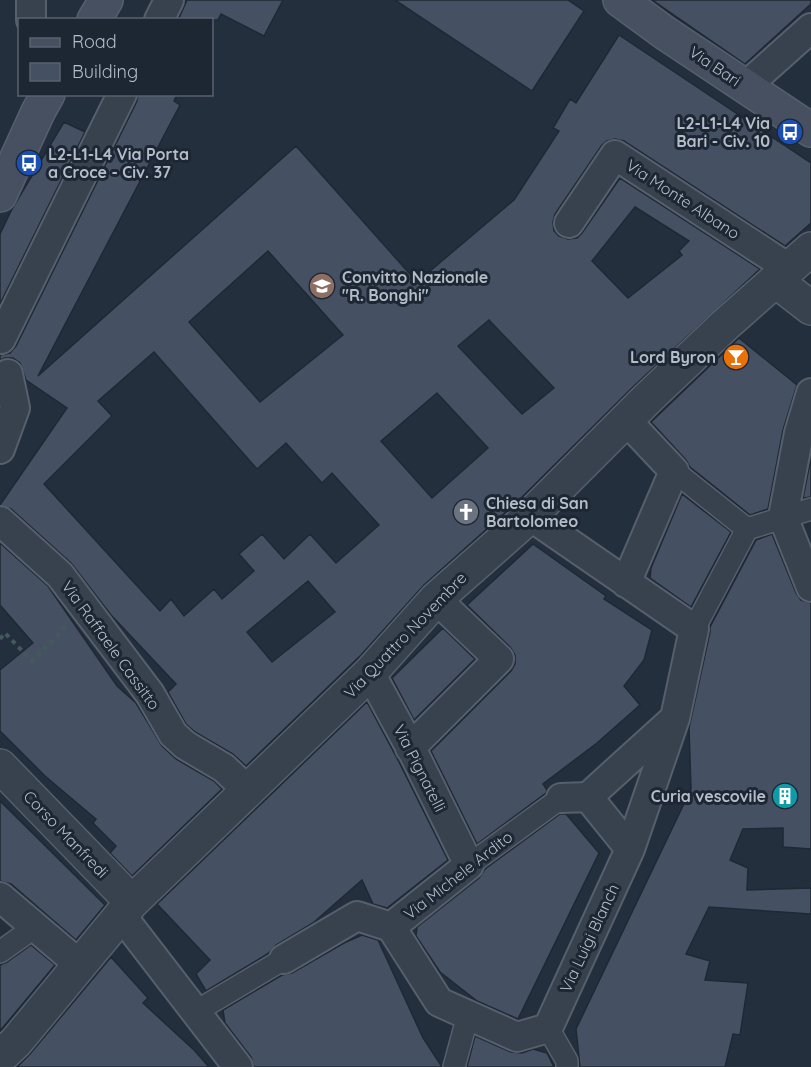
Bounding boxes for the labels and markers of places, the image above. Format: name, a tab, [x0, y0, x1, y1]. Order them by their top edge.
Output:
place label: L2-L1-L4 Via Bari - Civ. 10	[676, 113, 770, 151]
bus stop icon: L2-L1-L4 Via Bari - Civ. 10	[775, 117, 805, 147]
place label: L2-L1-L4 Via Porta a Croce - Civ. 37	[48, 144, 189, 182]
bus stop icon: L2-L1-L4 Via Porta a Croce - Civ. 37	[14, 148, 44, 178]
place label: Convitto Nazionale "R. Bonghi"	[342, 267, 488, 305]
school or university icon: Convitto Nazionale "R. Bonghi"	[307, 271, 337, 301]
bar icon: Lord Byron	[721, 342, 751, 372]
place label: Lord Byron	[630, 347, 716, 367]
place label: Chiesa di San Bartolomeo	[486, 493, 588, 531]
church icon: Chiesa di San Bartolomeo	[451, 497, 481, 527]
building icon: Curia vescovile	[770, 781, 800, 811]
place label: Curia vescovile	[651, 786, 766, 806]

